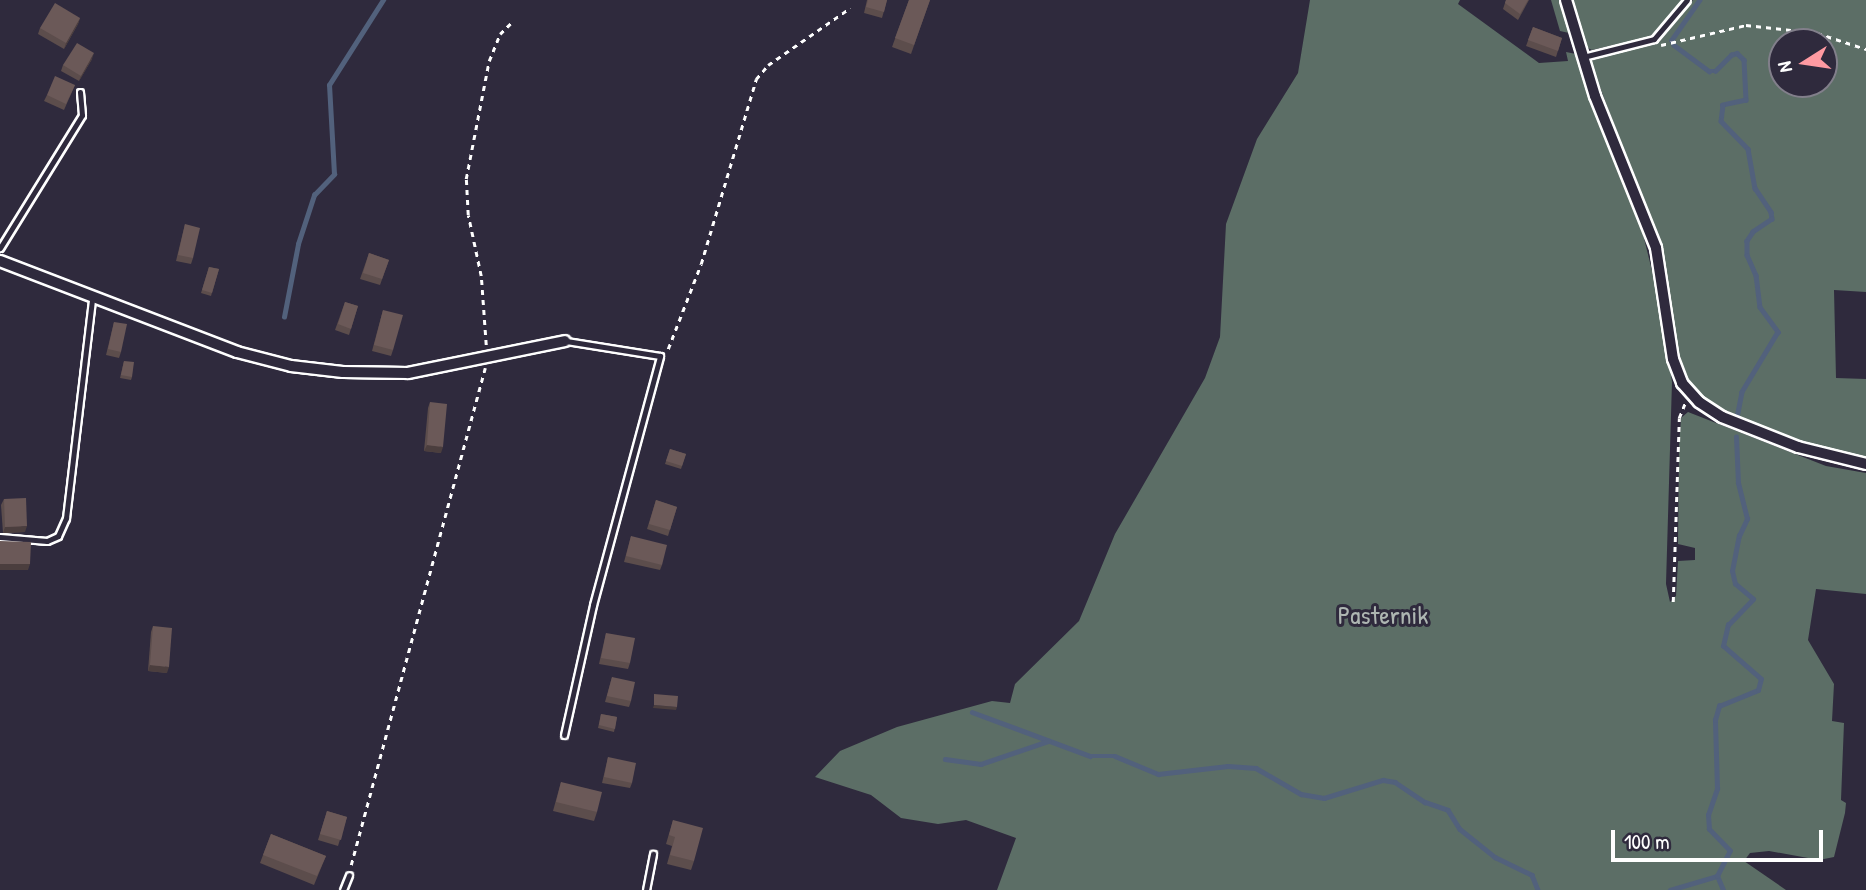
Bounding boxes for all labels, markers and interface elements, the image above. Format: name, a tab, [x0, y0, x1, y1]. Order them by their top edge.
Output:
north arrow	[1768, 28, 1838, 98]
text: N	[1771, 59, 1798, 75]
park label: Pasternik	[1338, 599, 1428, 631]
scale bar	[1614, 816, 1826, 860]
text: 100 m	[1624, 827, 1670, 856]

